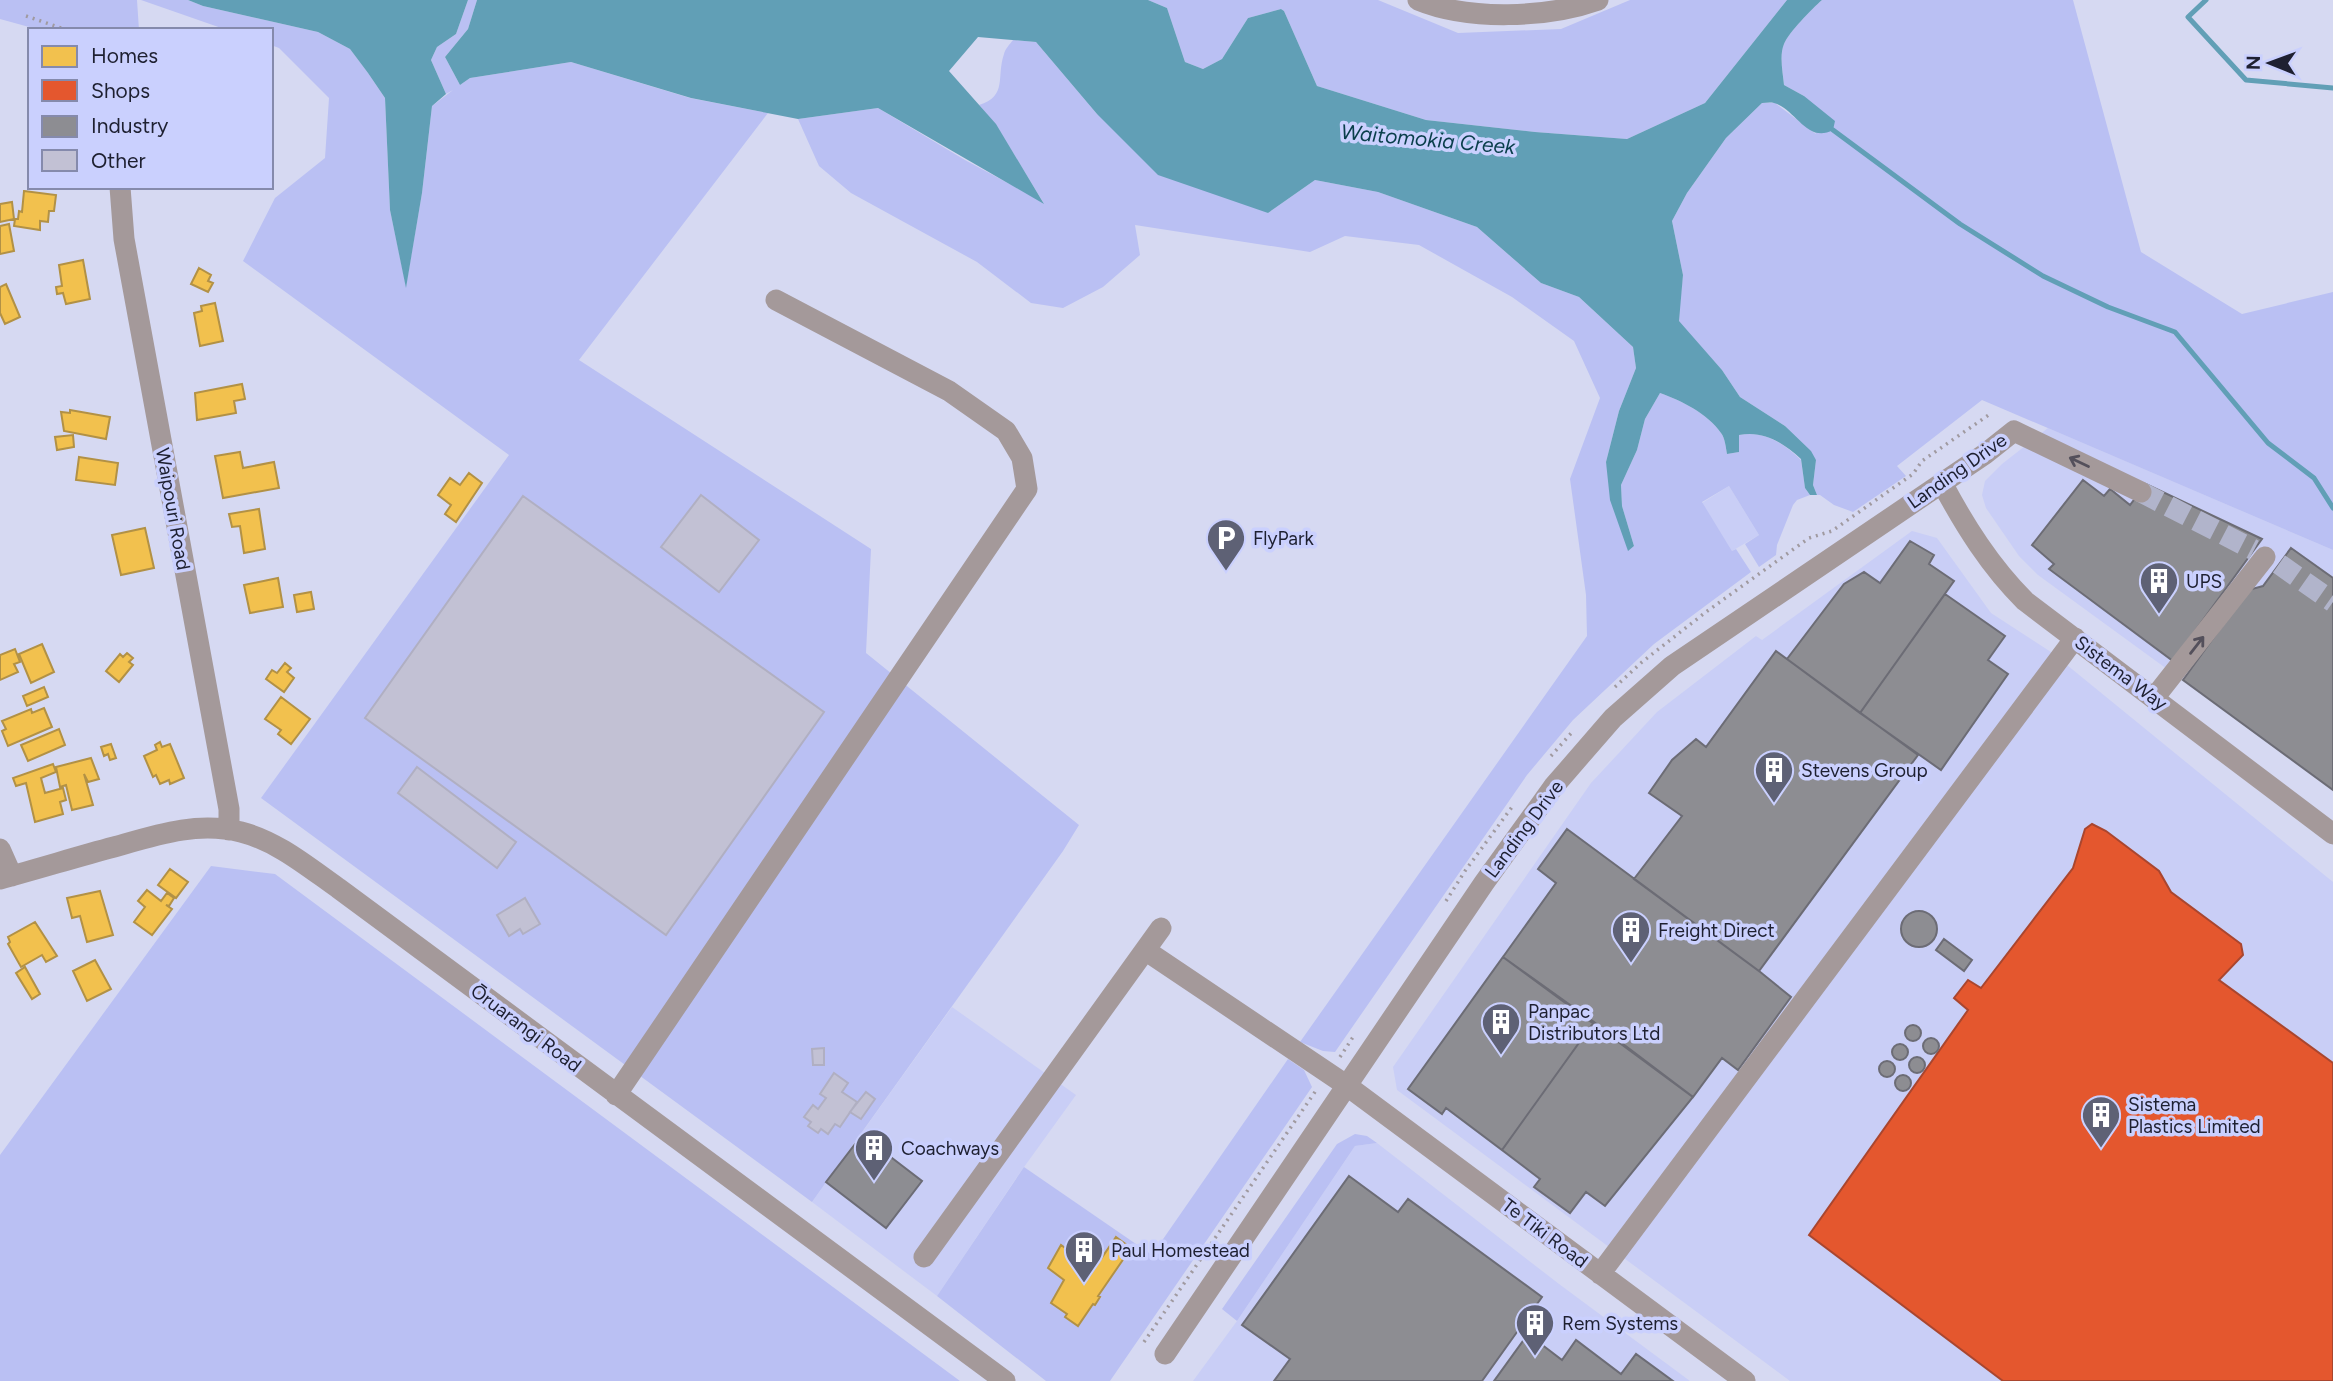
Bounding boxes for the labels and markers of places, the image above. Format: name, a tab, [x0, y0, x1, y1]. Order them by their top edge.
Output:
parking icon: FlyPark	[1205, 517, 1247, 572]
place label: FlyPark	[1253, 527, 1314, 550]
building icon: UPS	[2138, 560, 2180, 615]
place label: UPS	[2186, 570, 2222, 593]
building icon: Stevens Group	[1753, 749, 1795, 804]
place label: Stevens Group	[1801, 759, 1928, 782]
building icon: Freight Direct	[1610, 909, 1652, 964]
place label: Freight Direct	[1658, 919, 1775, 942]
place label: Panpac Distributors Ltd	[1528, 1000, 1660, 1045]
building icon: Panpac Distributors Ltd	[1480, 1001, 1522, 1056]
place label: Sistema Plastics Limited	[2128, 1093, 2261, 1138]
building icon: Sistema Plastics Limited	[2080, 1094, 2122, 1149]
building icon: Coachways	[853, 1127, 895, 1182]
place label: Coachways	[901, 1137, 999, 1160]
building icon: Paul Homestead	[1063, 1229, 1105, 1284]
place label: Paul Homestead	[1111, 1239, 1250, 1262]
building icon: Rem Systems	[1514, 1302, 1556, 1357]
place label: Rem Systems	[1562, 1312, 1678, 1335]

